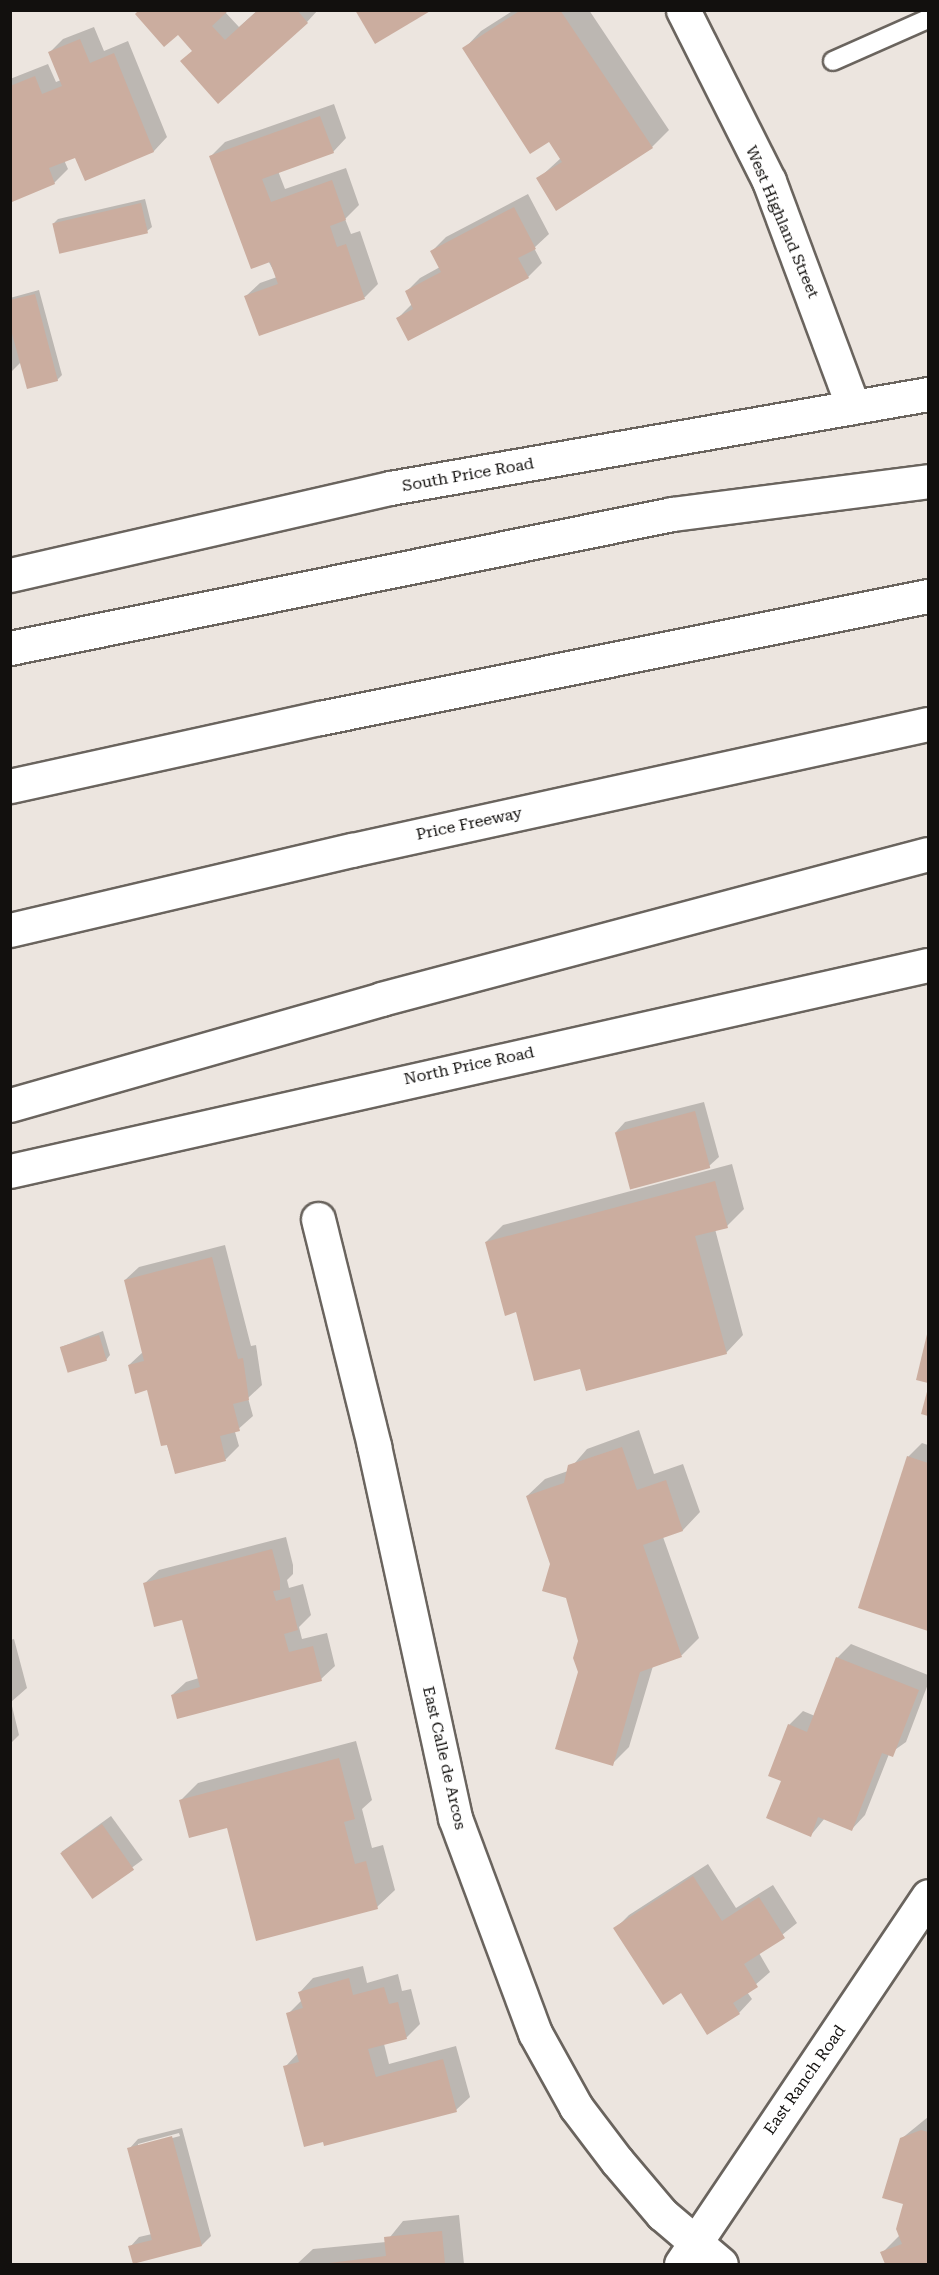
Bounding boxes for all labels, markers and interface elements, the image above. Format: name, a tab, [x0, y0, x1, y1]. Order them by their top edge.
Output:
street label: West Highland Street	[741, 143, 823, 301]
street label: South Price Road	[401, 454, 535, 496]
street label: Price Freeway	[414, 803, 524, 845]
street label: North Price Road	[402, 1043, 536, 1089]
street label: East Calle de Arcos	[418, 1684, 470, 1832]
street label: East Ranch Road	[760, 2022, 850, 2138]

